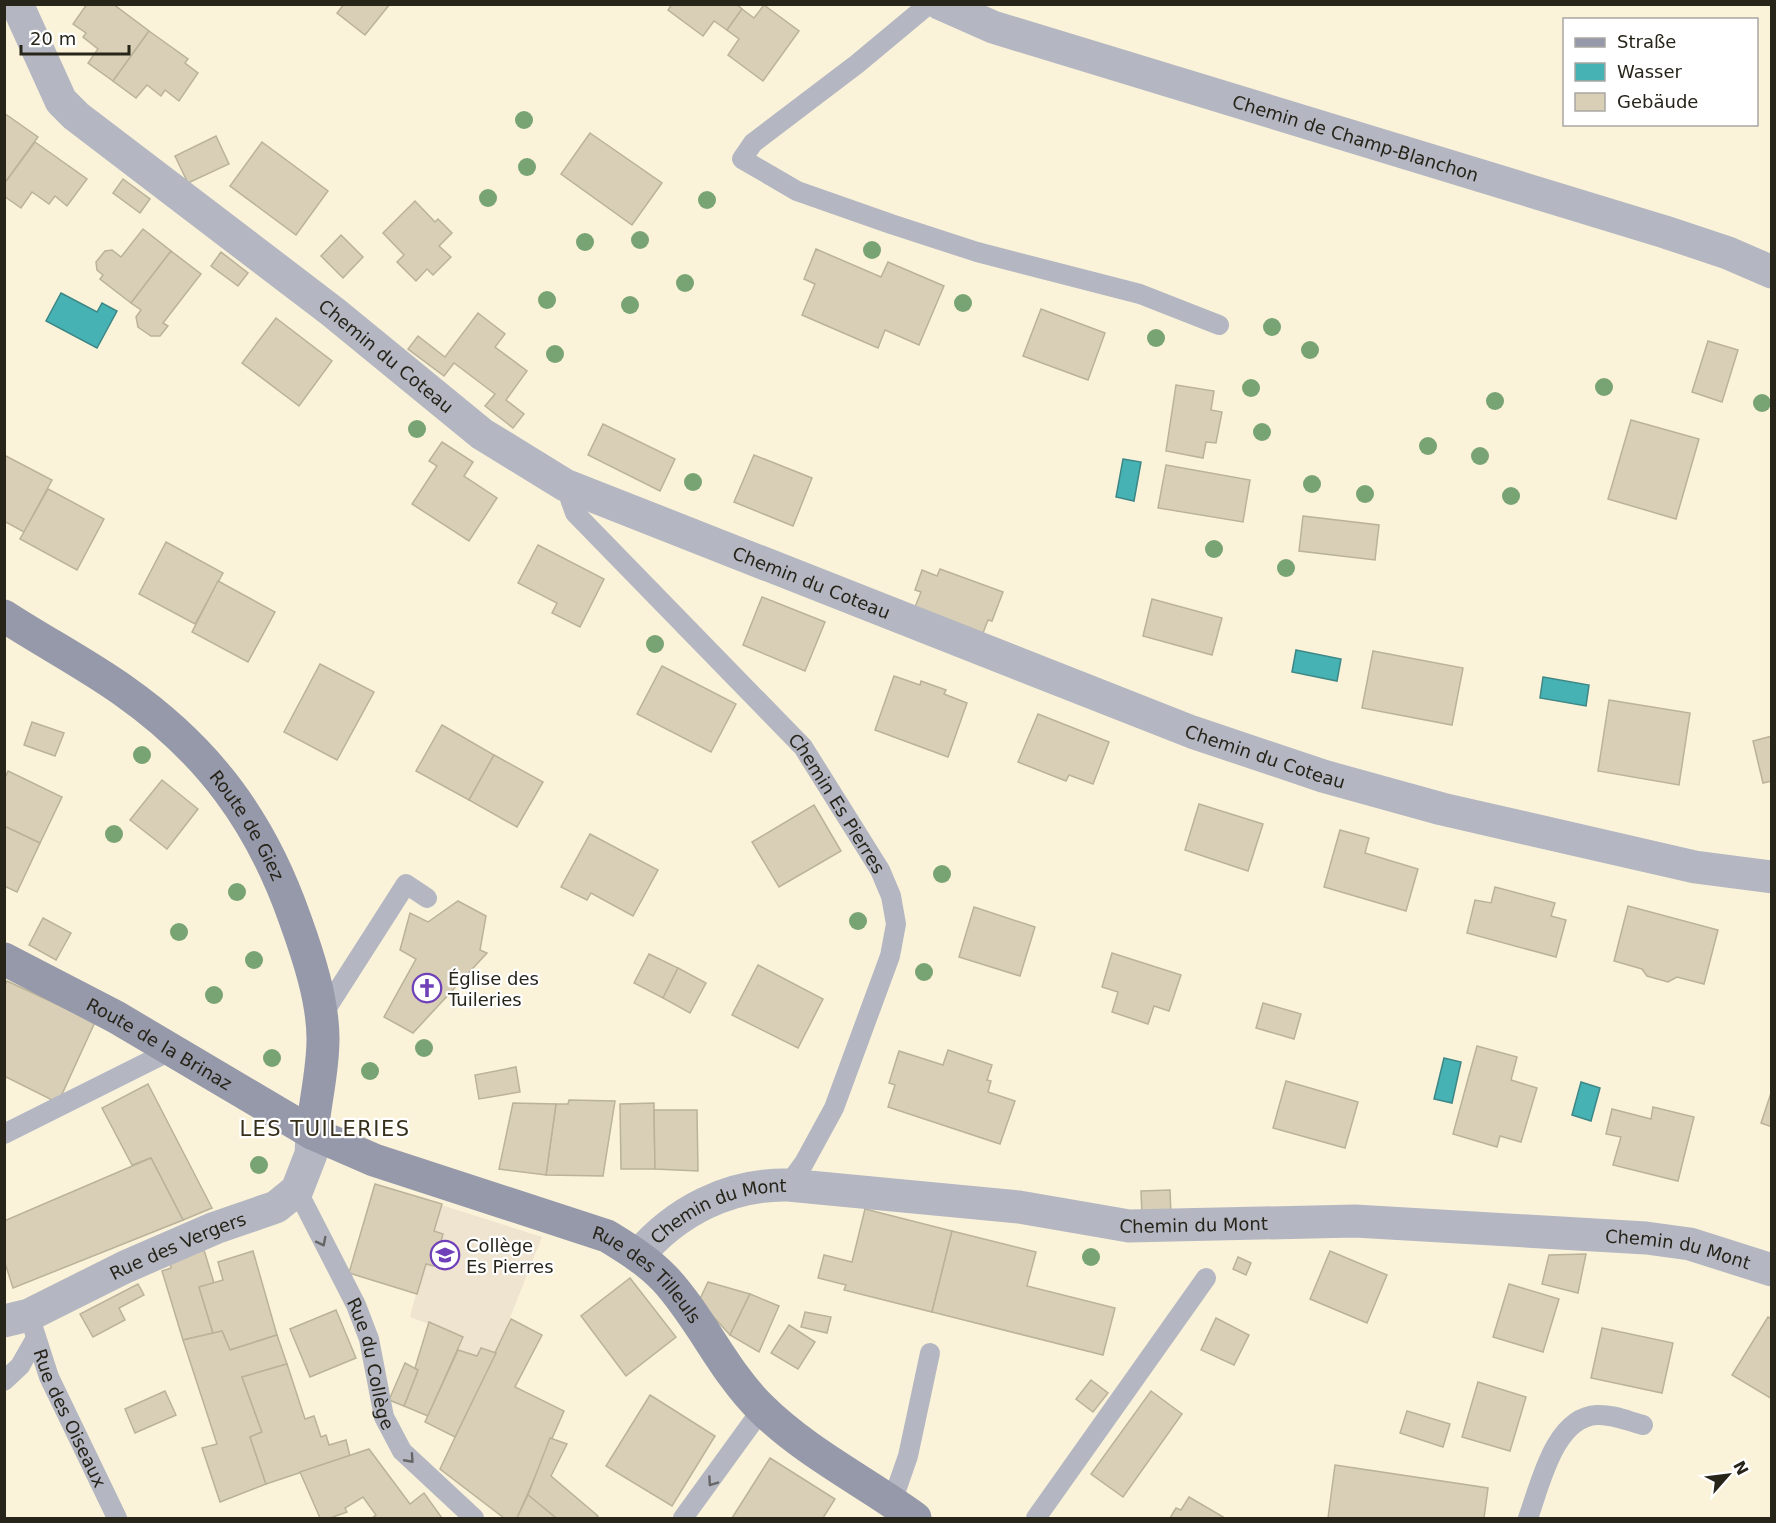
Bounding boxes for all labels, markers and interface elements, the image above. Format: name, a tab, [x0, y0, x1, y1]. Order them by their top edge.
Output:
scale bar	[21, 18, 129, 56]
legend	[1563, 18, 1758, 126]
text: 20 m	[30, 28, 76, 49]
text: Straße	[1617, 31, 1676, 52]
text: Wasser	[1617, 61, 1683, 82]
street label: Chemin de Champ-Blanchon	[1230, 90, 1481, 185]
text: Gebäude	[1617, 91, 1698, 112]
street label: Chemin du Coteau	[315, 295, 458, 417]
street label: Chemin du Coteau	[730, 542, 893, 623]
street label: Chemin du Coteau	[1182, 720, 1348, 792]
street label: Chemin Es Pierres	[785, 728, 890, 877]
street label: Route de Giez	[206, 766, 289, 883]
place label: Église des Tuileries	[447, 968, 539, 1010]
church icon: Église des Tuileries	[411, 972, 443, 1004]
street label: Route de la Brinaz	[83, 993, 236, 1094]
district label: LES TUILERIES	[239, 1117, 411, 1141]
street label: Chemin du Mont	[646, 1174, 787, 1248]
street label: Rue des Vergers	[106, 1208, 249, 1284]
street label: Chemin du Mont	[1118, 1212, 1268, 1237]
street label: Rue des Tilleuls	[590, 1221, 706, 1327]
street label: Chemin du Mont	[1604, 1225, 1753, 1273]
place label: Collège Es Pierres	[466, 1235, 554, 1277]
one-way arrow	[315, 1236, 326, 1247]
school or university icon: Collège Es Pierres	[429, 1239, 461, 1271]
street label: Rue du Collège	[343, 1294, 399, 1433]
street label: Rue des Oiseaux	[30, 1346, 111, 1491]
north arrow	[1698, 1445, 1758, 1505]
one-way arrow	[403, 1452, 414, 1463]
text: N	[1729, 1458, 1752, 1479]
one-way arrow	[708, 1475, 719, 1486]

